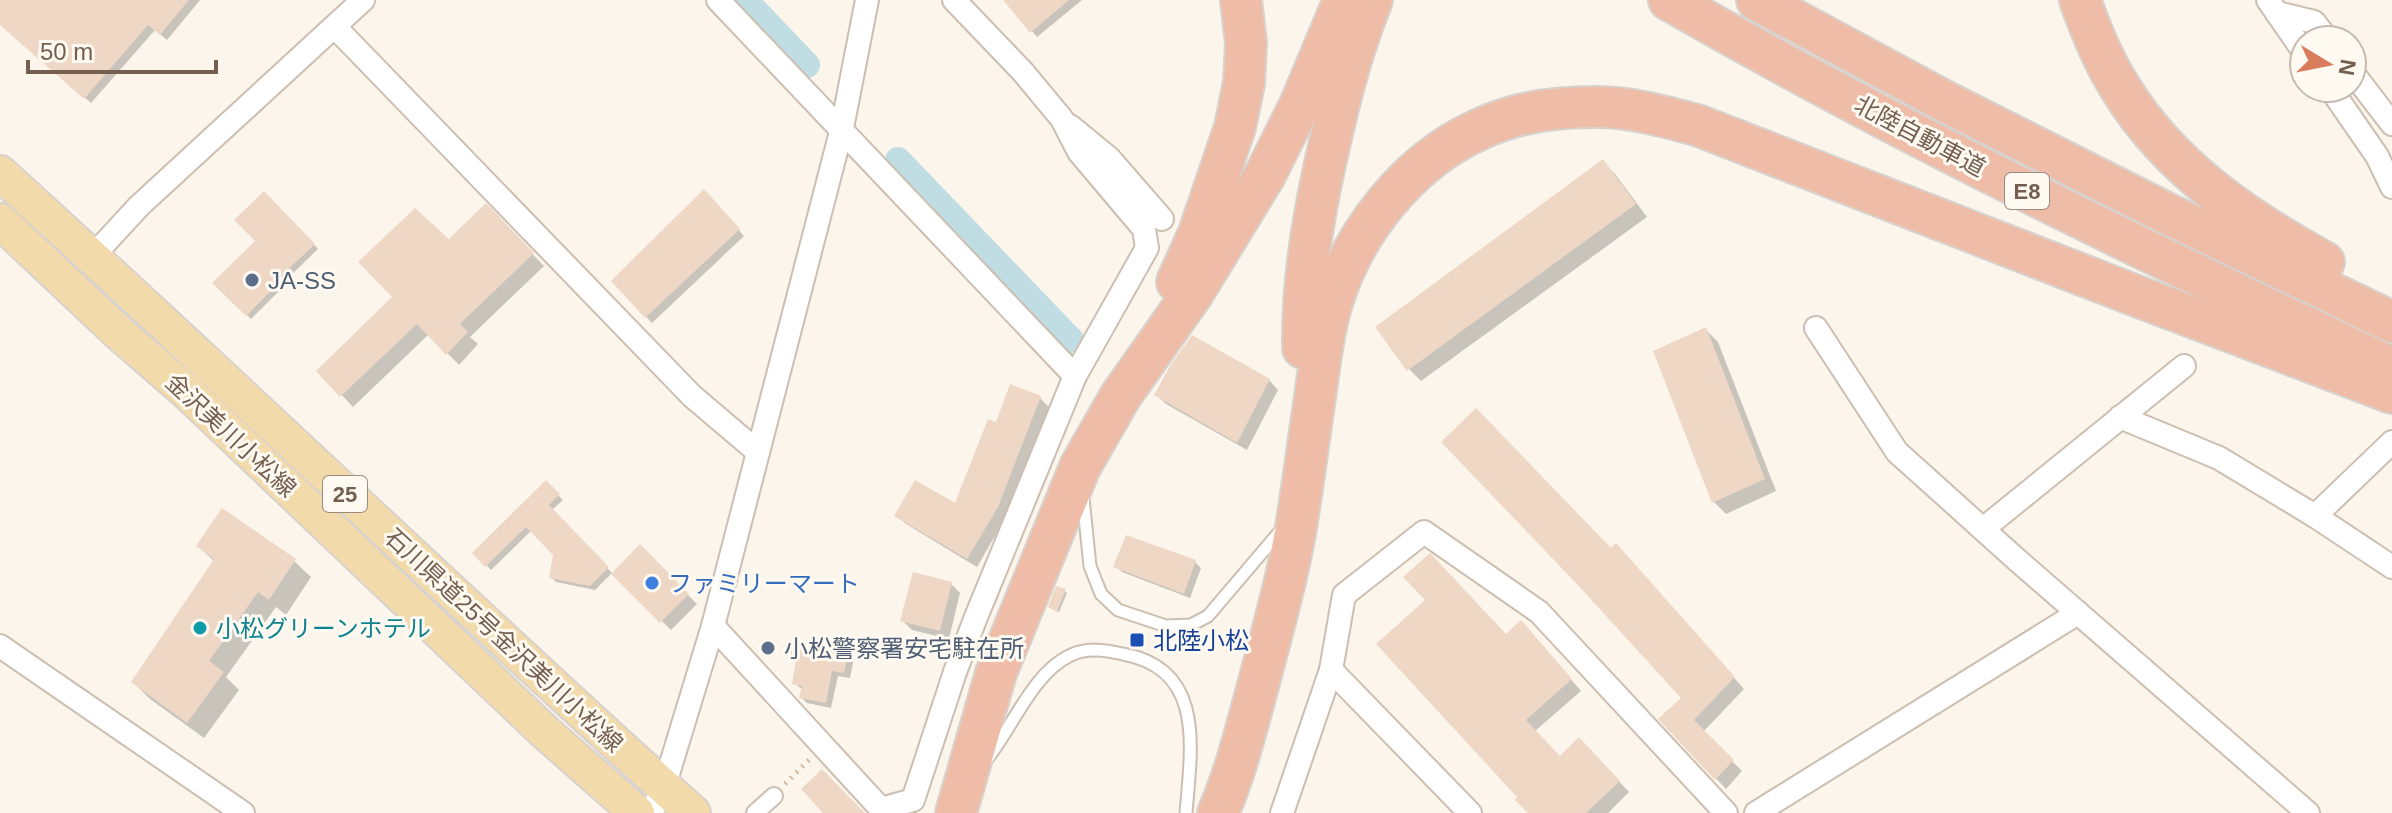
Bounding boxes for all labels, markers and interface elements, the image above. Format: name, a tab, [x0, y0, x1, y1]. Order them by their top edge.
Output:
scale bar	[28, 24, 216, 74]
north arrow	[2288, 24, 2368, 104]
text: 50 m	[40, 38, 93, 65]
text: N	[2334, 57, 2361, 77]
street label: 北陸自動車道	[1850, 90, 1990, 182]
road number: E8	[2005, 173, 2049, 209]
place label: JA-SS	[268, 267, 336, 294]
marker: JA-SS	[243, 271, 261, 289]
street label: 金沢美川小松線	[160, 368, 302, 502]
road number: 25	[323, 476, 367, 512]
street label: 石川県道25号金沢美川小松線	[380, 523, 628, 757]
place label: ファミリーマート	[668, 570, 860, 597]
marker: ファミリーマート	[643, 574, 661, 592]
place label: 小松グリーンホテル	[216, 615, 431, 642]
marker: 小松グリーンホテル	[191, 619, 209, 637]
place label: 北陸小松	[1153, 627, 1249, 654]
marker: 北陸小松	[1128, 631, 1146, 649]
place label: 小松警察署安宅駐在所	[784, 635, 1024, 662]
marker: 小松警察署安宅駐在所	[759, 639, 777, 657]

